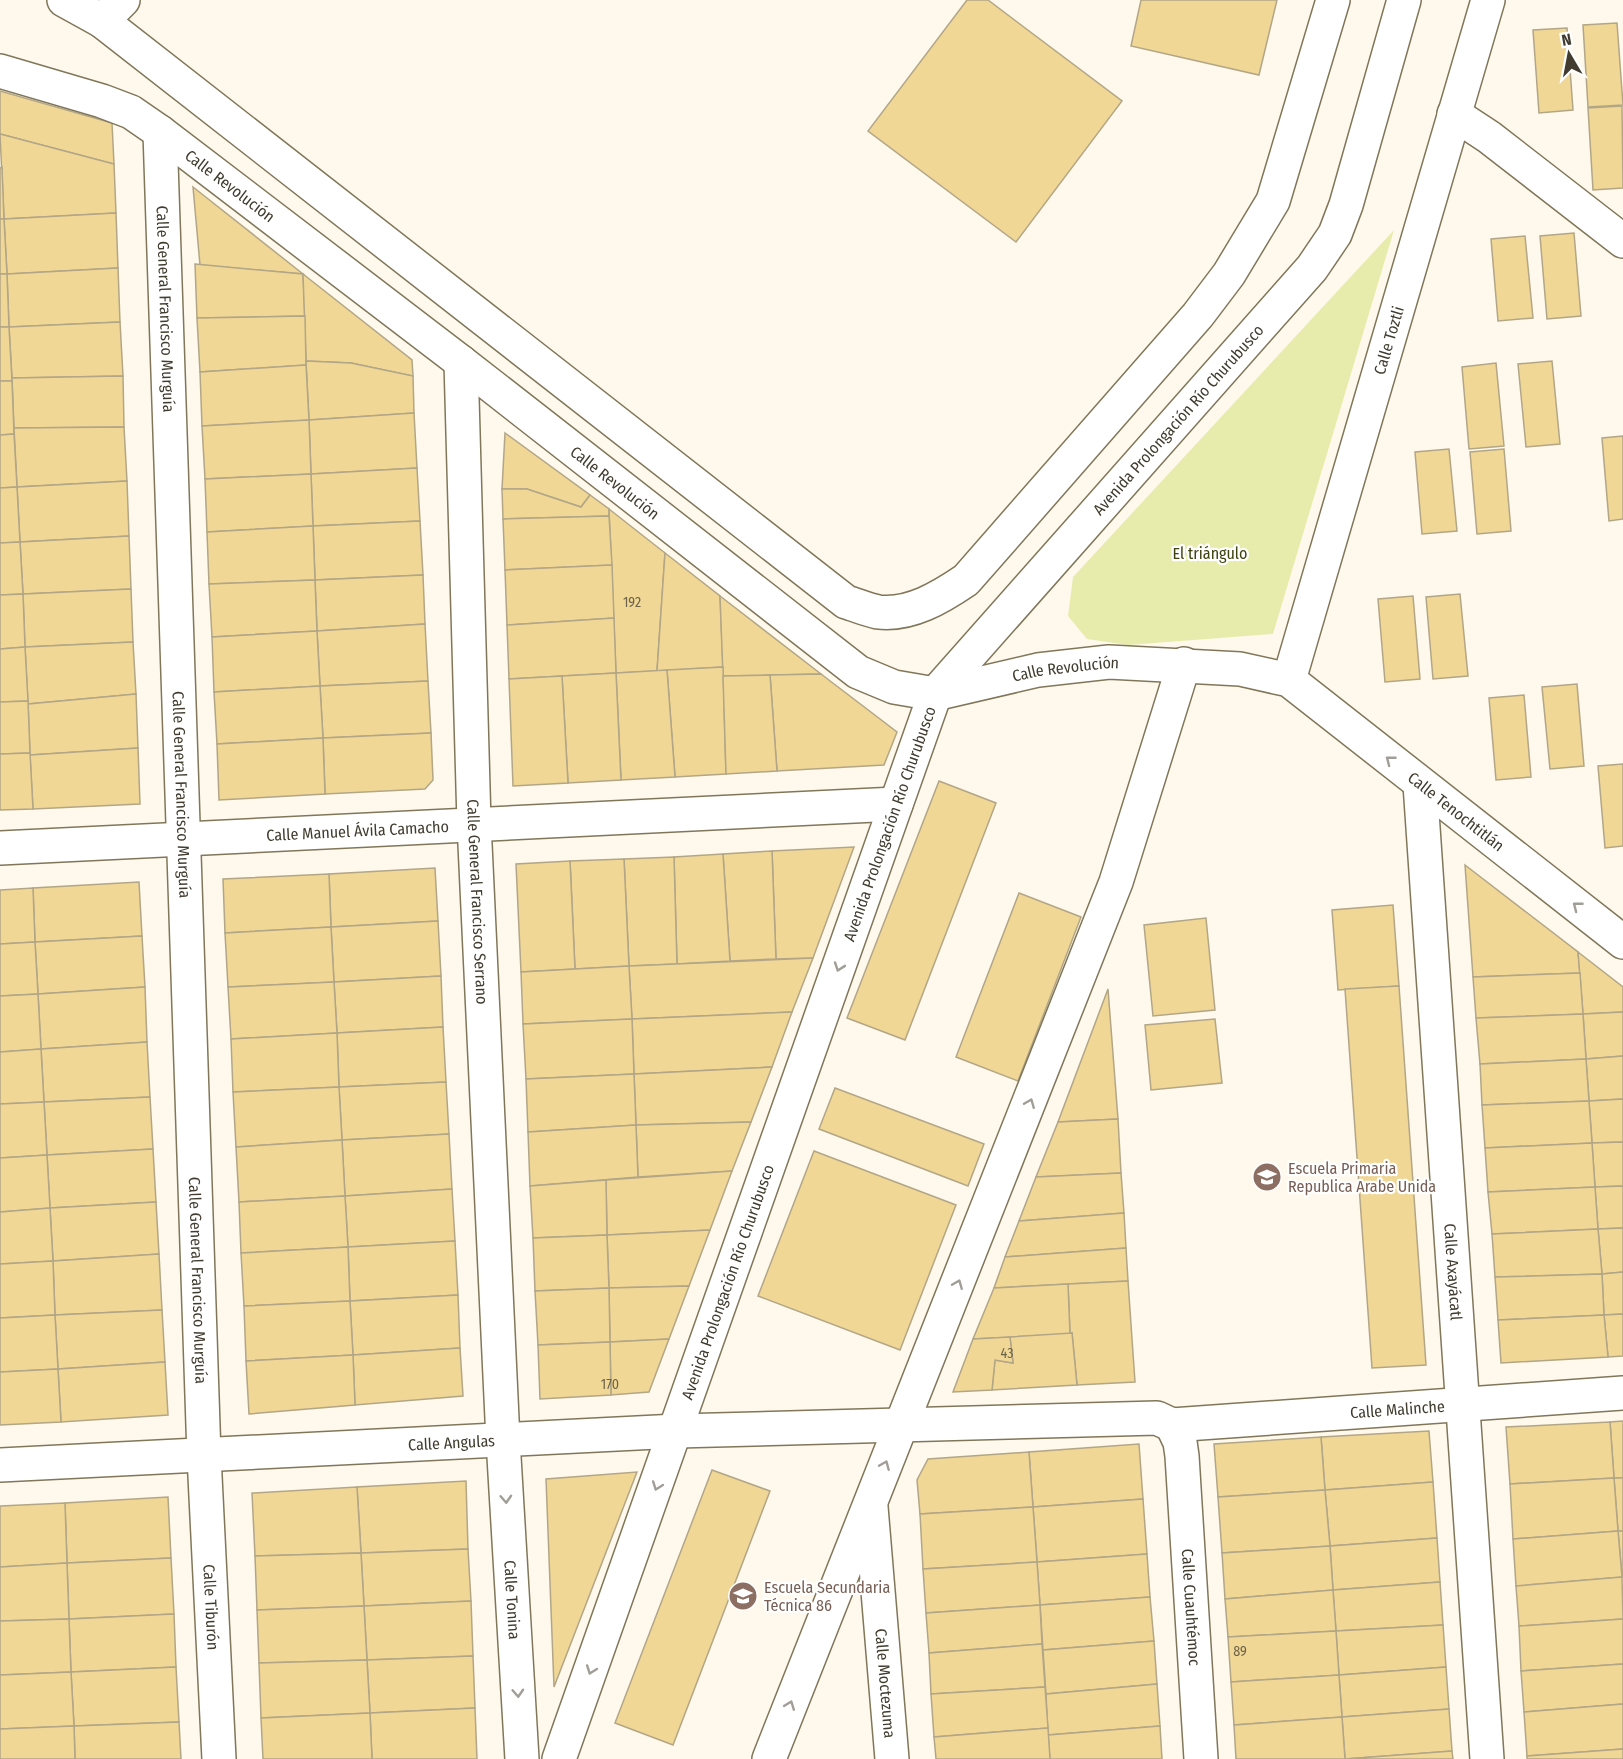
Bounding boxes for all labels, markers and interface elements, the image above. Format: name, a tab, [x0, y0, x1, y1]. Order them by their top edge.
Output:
north arrow	[1539, 24, 1599, 84]
text: N	[1560, 30, 1573, 50]
street label: Calle Revolución	[182, 145, 279, 226]
street label: Calle General Francisco Murguía	[153, 205, 179, 413]
street label: Calle Toztli	[1369, 304, 1407, 377]
street label: Avenida Prolongación Río Churubusco	[1089, 320, 1267, 519]
street label: Calle Revolución	[567, 442, 664, 523]
park label: El triángulo	[1173, 544, 1247, 563]
house number: 192	[623, 594, 641, 611]
street label: Calle Revolución	[1010, 652, 1120, 685]
street label: Calle General Francisco Murguía	[169, 691, 195, 899]
street label: Avenida Prolongación Río Churubusco	[839, 704, 939, 944]
one-way arrow	[1386, 757, 1397, 768]
street label: Calle Tenochtitlán	[1404, 768, 1508, 855]
street label: Calle General Francisco Serrano	[464, 799, 492, 1005]
street label: Calle Manuel Ávila Camacho	[266, 816, 449, 844]
one-way arrow	[1573, 903, 1584, 914]
one-way arrow	[833, 961, 846, 972]
one-way arrow	[1023, 1098, 1035, 1109]
place label: Escuela Primaria Republica Arabe Unida	[1288, 1159, 1436, 1196]
school or university icon: Escuela Primaria Republica Arabe Unida	[1251, 1161, 1283, 1193]
street label: Avenida Prolongación Río Churubusco	[677, 1162, 778, 1402]
street label: Calle General Francisco Murguía	[185, 1177, 211, 1384]
street label: Calle Axayácatl	[1441, 1223, 1466, 1321]
one-way arrow	[951, 1279, 963, 1290]
house number: 43	[1001, 1345, 1013, 1362]
house number: 170	[601, 1376, 619, 1393]
street label: Calle Malinche	[1350, 1396, 1445, 1422]
street label: Calle Angulas	[407, 1431, 496, 1454]
one-way arrow	[878, 1460, 890, 1471]
one-way arrow	[652, 1480, 665, 1491]
one-way arrow	[500, 1494, 513, 1503]
street label: Calle Cuauhtémoc	[1178, 1548, 1205, 1666]
street label: Calle Tonina	[501, 1560, 524, 1640]
street label: Calle Tiburón	[200, 1564, 223, 1651]
place label: Escuela Secundaria Técnica 86	[764, 1578, 890, 1615]
school or university icon: Escuela Secundaria Técnica 86	[727, 1580, 759, 1612]
street label: Calle Moctezuma	[872, 1628, 900, 1739]
house number: 89	[1233, 1643, 1247, 1660]
one-way arrow	[586, 1664, 599, 1675]
one-way arrow	[511, 1689, 524, 1698]
one-way arrow	[783, 1700, 795, 1711]

